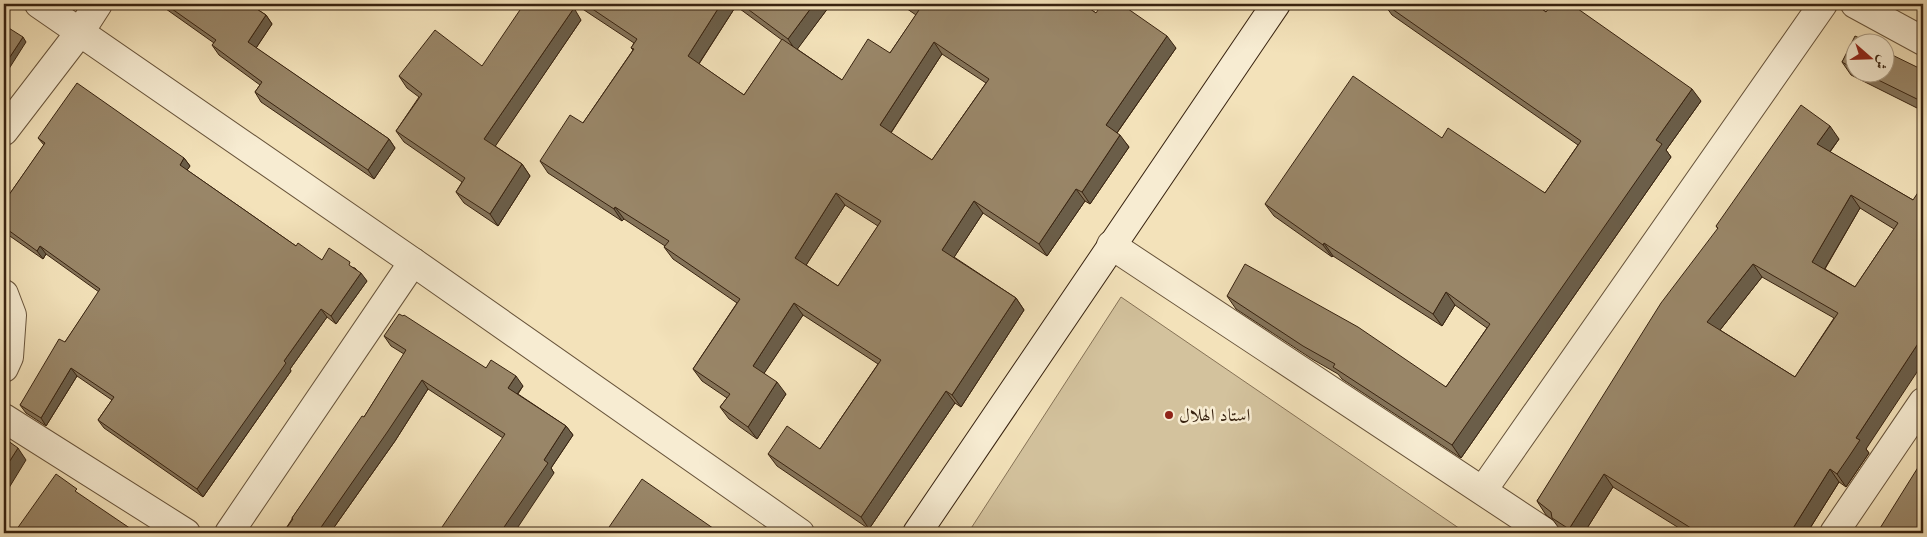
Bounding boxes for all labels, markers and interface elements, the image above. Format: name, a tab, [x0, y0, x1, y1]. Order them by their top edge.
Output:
north arrow	[1844, 32, 1894, 82]
text: ش	[1872, 53, 1890, 71]
place label: استاد الهلال	[1179, 407, 1250, 425]
marker: استاد الهلال	[1163, 409, 1175, 421]

